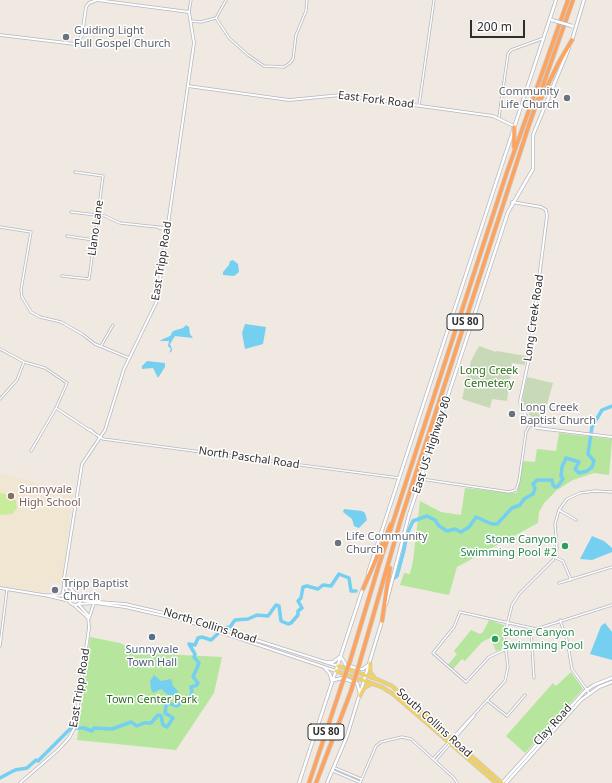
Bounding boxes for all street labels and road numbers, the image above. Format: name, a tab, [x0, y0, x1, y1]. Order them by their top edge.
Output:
street label: East Fork Road	[337, 89, 415, 111]
street label: Llano Lane	[86, 199, 106, 257]
street label: East Tripp Road	[149, 220, 175, 302]
street label: Long Creek Road	[521, 274, 547, 362]
road number: US 80	[447, 314, 483, 330]
street label: East US Highway 80	[410, 395, 454, 495]
street label: North Paschal Road	[198, 444, 300, 472]
street label: North Collins Road	[162, 606, 258, 646]
street label: East Tripp Road	[67, 647, 93, 729]
street label: South Collins Road	[394, 686, 474, 760]
street label: Clay Road	[531, 702, 575, 748]
road number: US 80	[308, 724, 344, 740]

